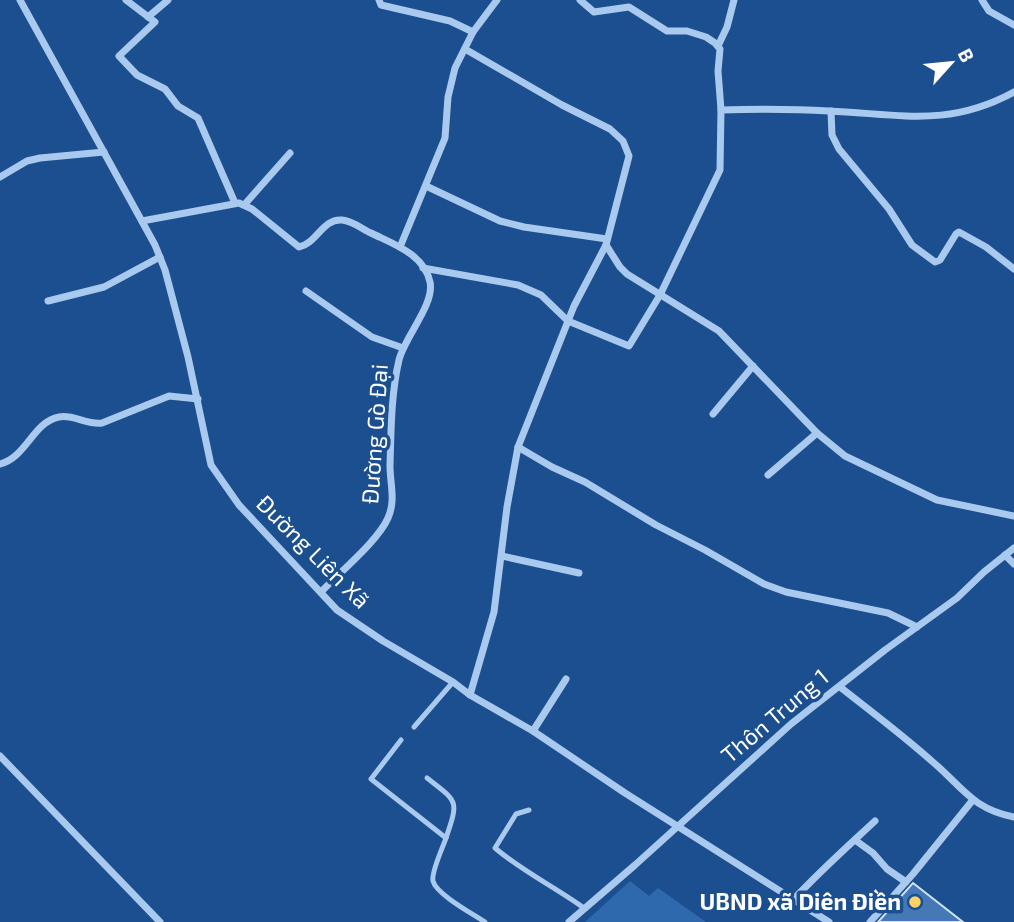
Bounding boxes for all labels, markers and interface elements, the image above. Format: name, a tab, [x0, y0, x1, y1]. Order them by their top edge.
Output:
north arrow	[916, 28, 986, 98]
text: B	[954, 44, 980, 66]
street label: Đường Gò Đại	[355, 363, 393, 505]
street label: Đường Liên Xã	[251, 489, 376, 614]
street label: Thôn Trung 1	[715, 662, 834, 768]
place label: UBND xã Diên Điền	[700, 887, 901, 915]
marker: UBND xã Diên Điền	[907, 894, 923, 910]

